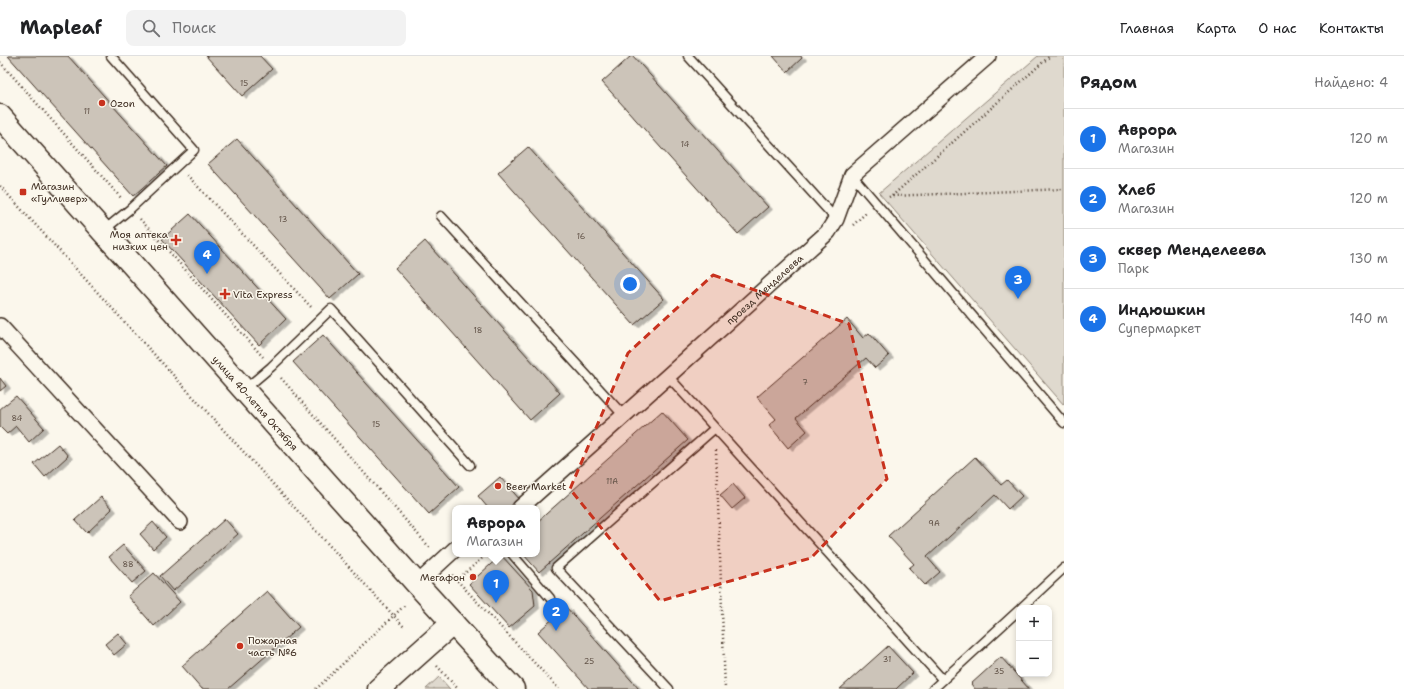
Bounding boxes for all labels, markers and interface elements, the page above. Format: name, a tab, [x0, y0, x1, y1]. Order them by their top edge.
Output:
search box	[126, 10, 406, 46]
text: Mapleaf	[20, 15, 102, 40]
icon: search	[140, 17, 162, 39]
text: Поиск	[172, 18, 216, 38]
text: Главная	[1120, 19, 1174, 37]
text: Карта	[1196, 19, 1236, 37]
text: О нас	[1258, 19, 1297, 37]
text: Контакты	[1319, 19, 1384, 37]
text: Рядом	[1080, 71, 1137, 93]
text: Найдено: 4	[1314, 74, 1388, 91]
house number: 15	[240, 78, 248, 89]
place label: Ozon	[110, 97, 135, 110]
marker: Ozon	[97, 98, 107, 108]
house number: 11	[84, 106, 90, 117]
text: Аврора	[1118, 120, 1177, 140]
text: 1	[1090, 130, 1096, 147]
text: 120 m	[1350, 130, 1388, 147]
house number: 14	[681, 139, 690, 150]
text: Магазин	[1118, 140, 1174, 157]
place label: Магазин «Гулливер»	[31, 180, 88, 205]
text: Хлеб	[1118, 180, 1155, 200]
marker: Магазин «Гулливер»	[18, 187, 28, 197]
text: 2	[1088, 190, 1098, 207]
text: 120 m	[1350, 190, 1388, 207]
text: Магазин	[1118, 200, 1174, 217]
house number: 13	[279, 214, 287, 225]
place label: Моя аптека низких цен	[110, 228, 169, 253]
house number: 16	[577, 231, 586, 242]
marker: Моя аптека низких цен	[171, 235, 181, 245]
text: сквер Менделеева	[1118, 240, 1266, 260]
pin: 4	[194, 241, 220, 274]
text: 3	[1088, 250, 1098, 267]
text: 130 m	[1350, 250, 1388, 267]
street label: проезд Менделеева	[724, 251, 806, 328]
text: Парк	[1118, 260, 1149, 277]
pin: 3	[1005, 266, 1031, 299]
your location	[620, 274, 640, 294]
place label: Vita Express	[233, 288, 293, 301]
marker: Vita Express	[220, 289, 230, 299]
text: Индюшкин	[1118, 300, 1206, 320]
text: 4	[1088, 310, 1098, 327]
text: 140 m	[1349, 310, 1388, 327]
text: Супермаркет	[1118, 320, 1201, 337]
house number: 18	[474, 325, 482, 336]
street label: улица 40-летия Октября	[209, 353, 301, 453]
house number: 7	[802, 377, 808, 388]
house number: 84	[12, 413, 23, 424]
house number: 15	[372, 419, 380, 430]
house number: 11А	[606, 476, 618, 487]
place label: Beer Market	[506, 480, 566, 493]
marker: Beer Market	[493, 481, 503, 491]
popup	[452, 505, 540, 557]
text: Аврора	[467, 513, 525, 533]
house number: 9А	[928, 518, 940, 529]
text: Магазин	[467, 533, 523, 550]
house number: 88	[122, 559, 134, 570]
pin: 1	[483, 570, 509, 603]
place label: Мегафон	[420, 571, 465, 584]
marker: Мегафон	[468, 572, 478, 582]
pin: 2	[543, 598, 569, 631]
map controls	[1016, 605, 1052, 677]
button: +	[1016, 605, 1052, 641]
place label: Пожарная часть №6	[248, 634, 297, 659]
marker: Пожарная часть №6	[235, 641, 245, 651]
button: −	[1016, 641, 1052, 677]
house number: 31	[883, 654, 891, 665]
house number: 25	[584, 656, 594, 667]
house number: 35	[994, 666, 1004, 677]

